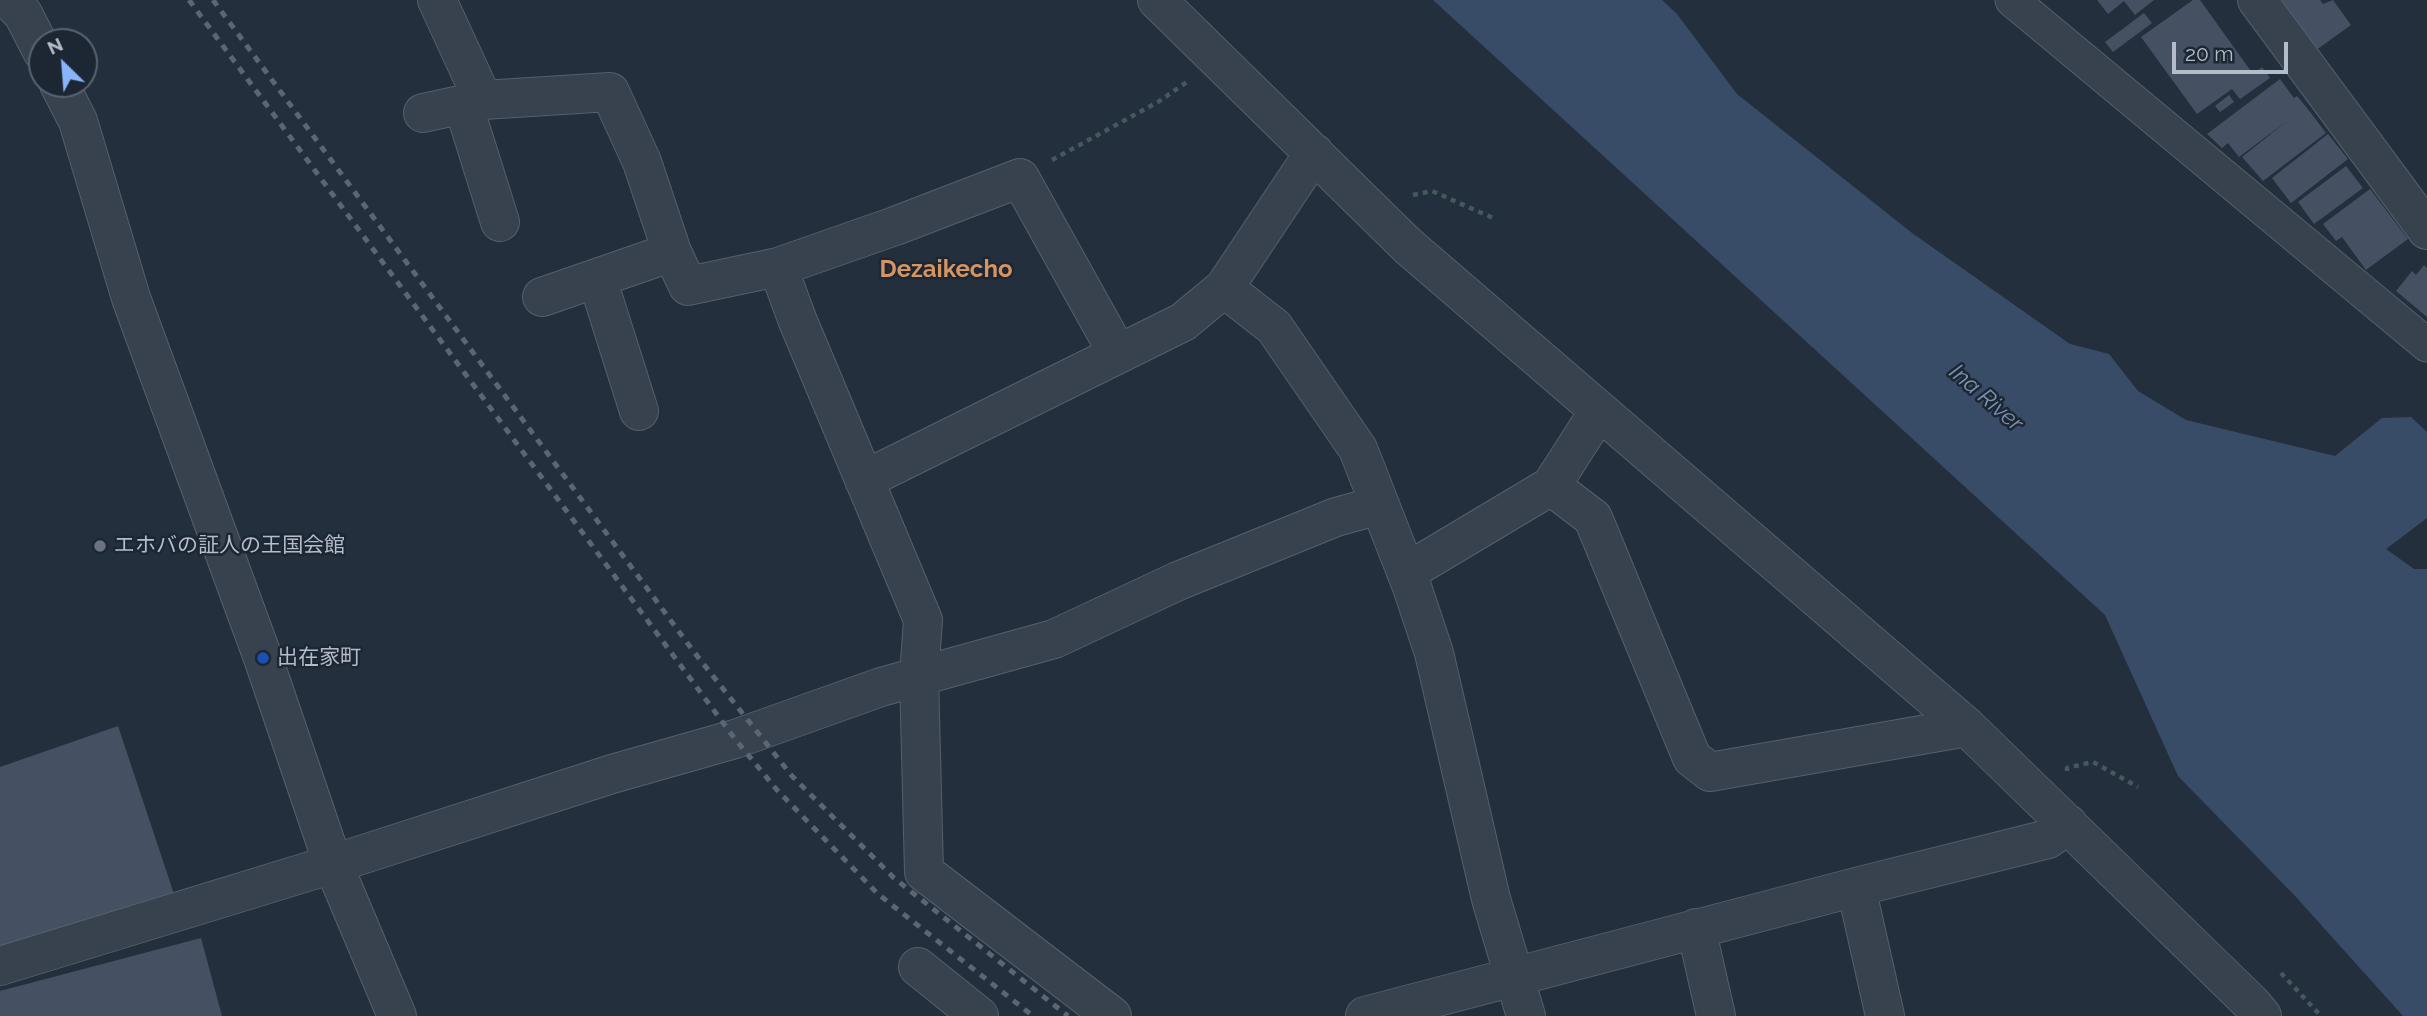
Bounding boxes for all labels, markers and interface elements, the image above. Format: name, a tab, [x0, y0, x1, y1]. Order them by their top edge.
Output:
north arrow	[28, 28, 98, 98]
scale bar	[2175, 28, 2290, 72]
text: N	[44, 33, 66, 59]
text: 20 m	[2185, 41, 2233, 66]
district label: Dezaikecho	[880, 256, 1012, 284]
water label: Ina River	[1944, 359, 2028, 437]
place label: エホバの証人の王国会館	[114, 533, 345, 559]
marker: エホバの証人の王国会館	[92, 538, 108, 554]
place label: 出在家町	[277, 645, 361, 671]
marker: 出在家町	[255, 650, 271, 666]

